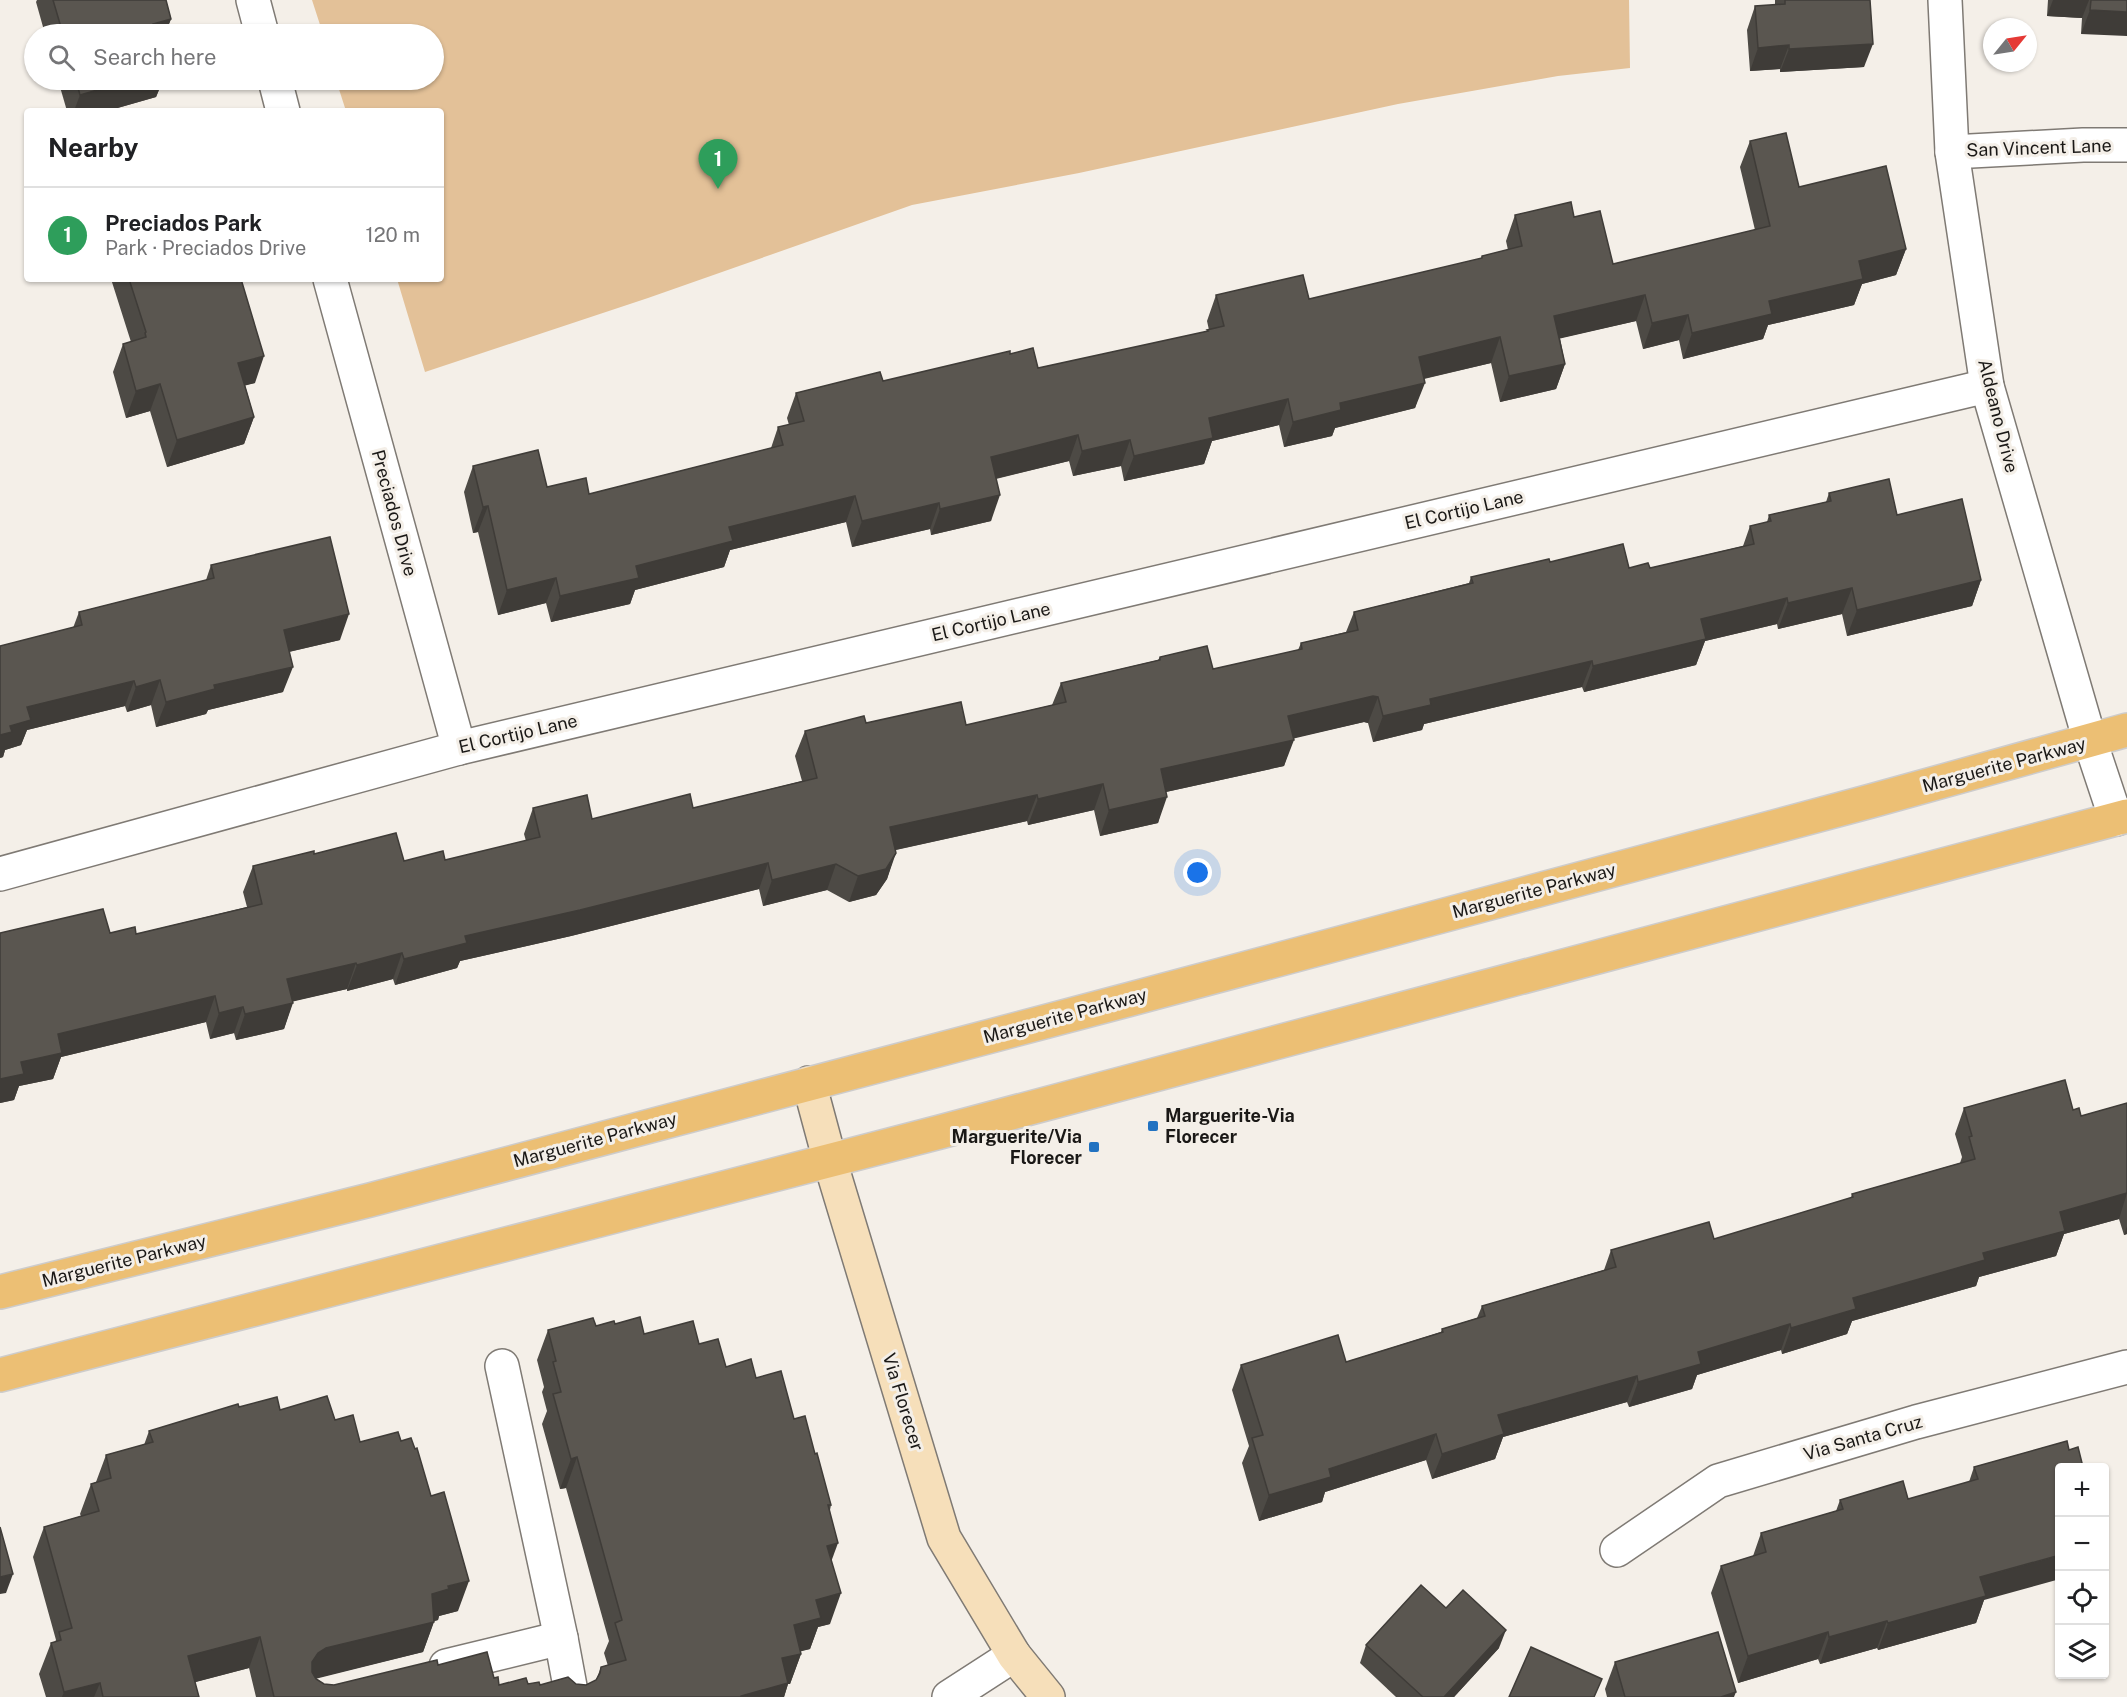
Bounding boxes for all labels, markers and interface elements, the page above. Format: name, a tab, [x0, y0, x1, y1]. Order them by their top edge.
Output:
north arrow	[1983, 18, 2037, 72]
search box	[24, 24, 444, 90]
icon: search	[45, 41, 78, 74]
text: Search here	[93, 44, 217, 70]
text: Nearby	[48, 132, 138, 163]
street label: San Vincent Lane	[1966, 134, 2112, 161]
pin: 1	[698, 140, 738, 189]
text: Preciados Park	[105, 210, 262, 236]
text: 1	[63, 223, 72, 247]
text: 120 m	[366, 223, 420, 247]
text: Park · Preciados Drive	[105, 236, 306, 260]
street label: Aldeano Drive	[1974, 357, 2023, 475]
street label: Preciados Drive	[368, 447, 421, 578]
street label: El Cortijo Lane	[1402, 486, 1525, 533]
street label: El Cortijo Lane	[929, 598, 1052, 645]
street label: El Cortijo Lane	[456, 710, 579, 757]
street label: Marguerite Parkway	[1920, 732, 2088, 796]
your location	[1183, 858, 1212, 887]
street label: Marguerite Parkway	[1450, 858, 1618, 922]
street label: Marguerite Parkway	[981, 983, 1149, 1047]
place label: Marguerite-Via Florecer	[1165, 1105, 1295, 1147]
street label: Marguerite Parkway	[511, 1107, 679, 1171]
marker: Marguerite-Via Florecer	[1146, 1119, 1160, 1133]
place label: Marguerite/Via Florecer	[951, 1126, 1083, 1168]
marker: Marguerite/Via Florecer	[1087, 1140, 1101, 1154]
street label: Marguerite Parkway	[40, 1230, 209, 1291]
street label: Via Florecer	[879, 1351, 928, 1453]
street label: Via Santa Cruz	[1801, 1411, 1925, 1465]
map controls	[2055, 1463, 2109, 1679]
button: +	[2055, 1463, 2109, 1517]
button: −	[2055, 1517, 2109, 1571]
button: locate	[2055, 1571, 2109, 1625]
button: layers	[2055, 1625, 2109, 1679]

